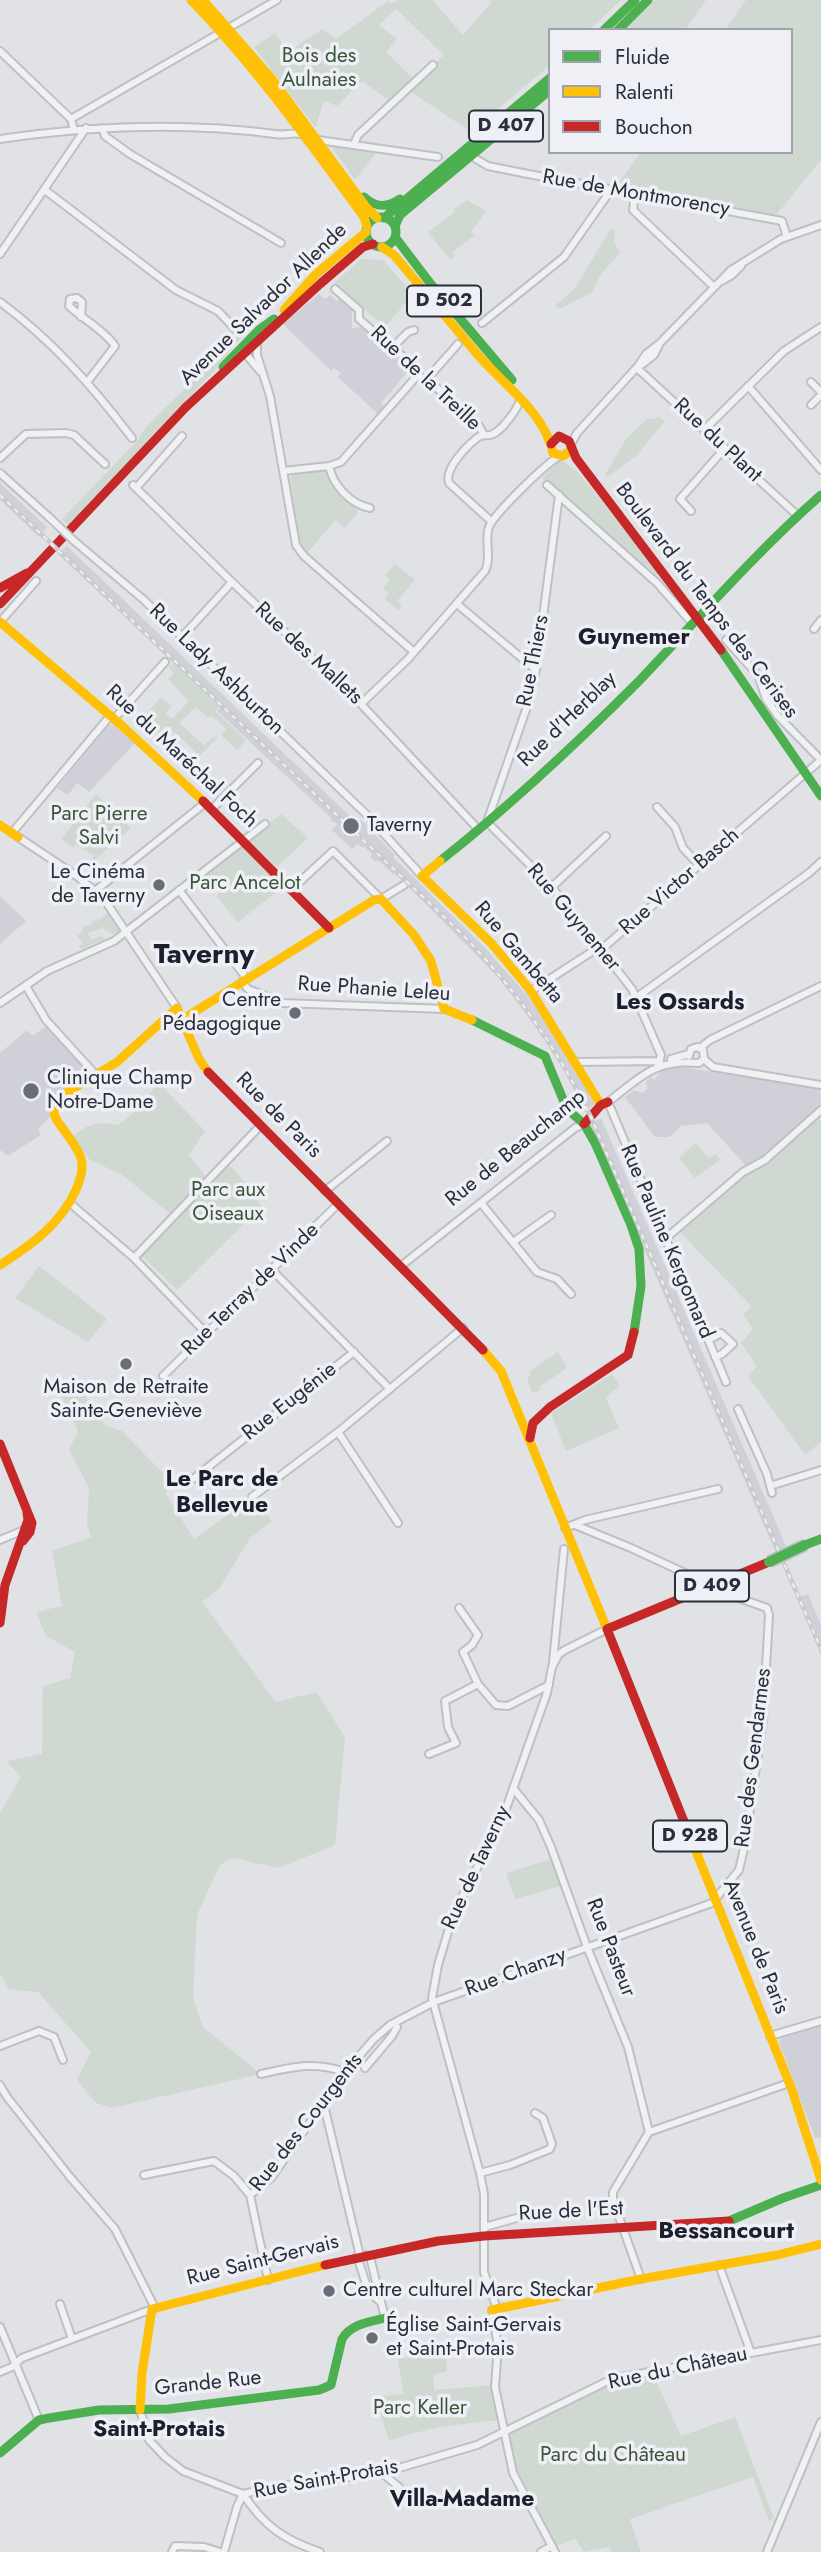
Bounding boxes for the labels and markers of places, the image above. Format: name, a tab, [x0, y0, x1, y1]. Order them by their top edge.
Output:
place label: Taverny	[367, 813, 432, 839]
marker: Taverny	[341, 816, 361, 836]
place label: Le Cinéma de Taverny	[50, 860, 145, 910]
marker: Le Cinéma de Taverny	[151, 877, 167, 893]
place label: Centre Pédagogique	[163, 988, 281, 1038]
marker: Centre Pédagogique	[287, 1005, 303, 1021]
place label: Clinique Champ Notre-Dame	[47, 1066, 192, 1116]
marker: Clinique Champ Notre-Dame	[21, 1081, 41, 1101]
marker: Maison de Retraite Sainte-Geneviève	[118, 1356, 134, 1372]
place label: Maison de Retraite Sainte-Geneviève	[43, 1375, 209, 1425]
place label: Centre culturel Marc Steckar	[343, 2278, 593, 2304]
marker: Centre culturel Marc Steckar	[321, 2283, 337, 2299]
place label: Église Saint-Gervais et Saint-Protais	[386, 2313, 561, 2363]
marker: Église Saint-Gervais et Saint-Protais	[364, 2330, 380, 2346]

